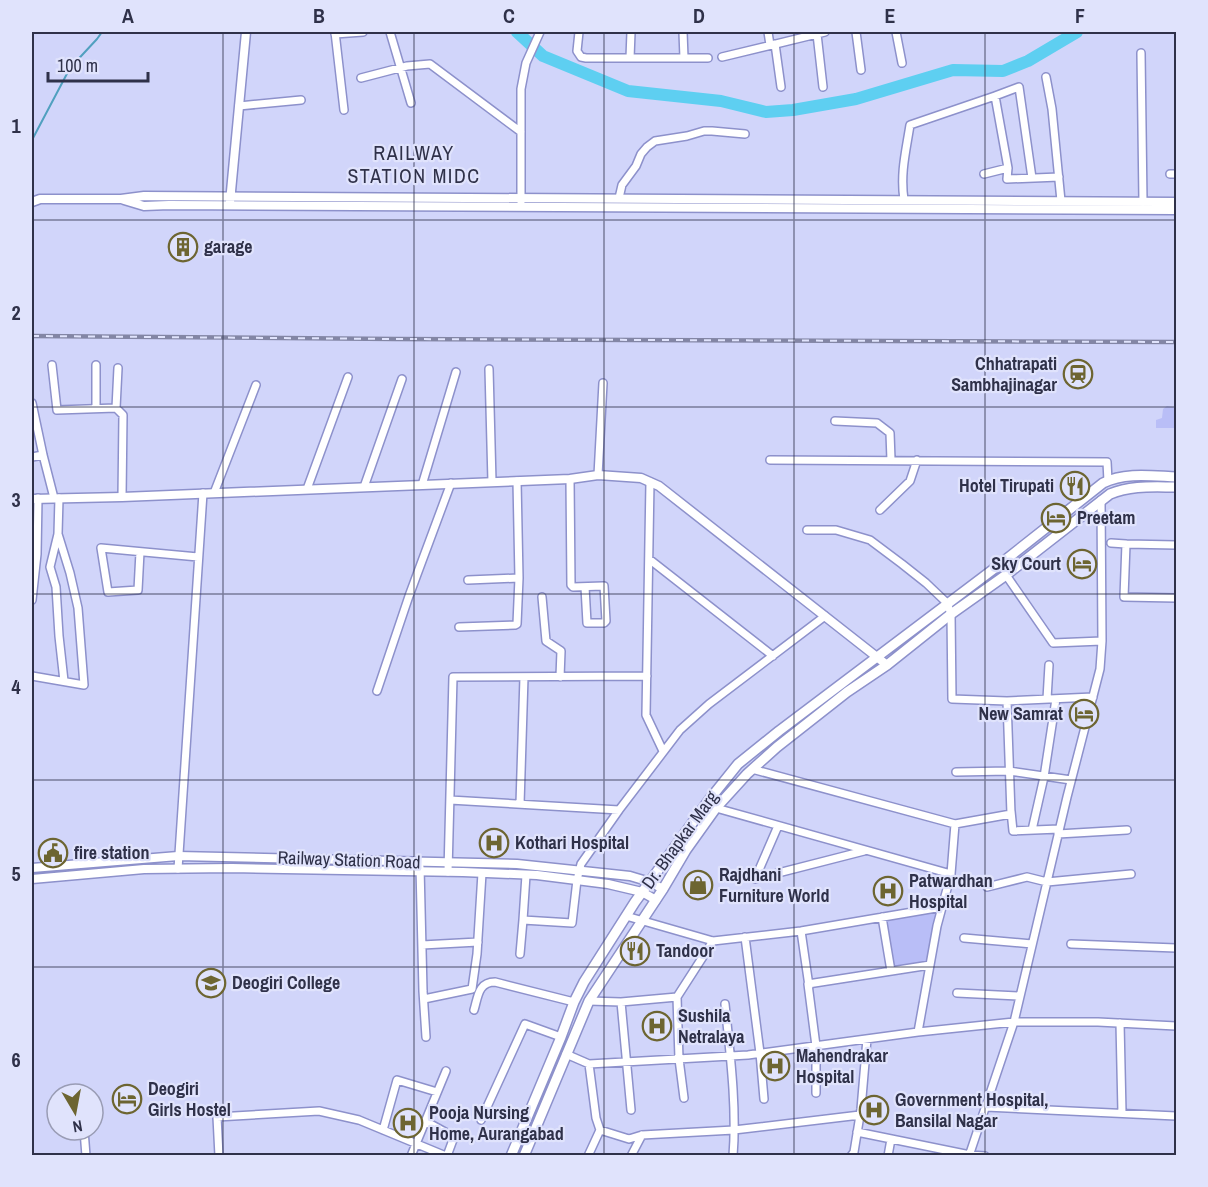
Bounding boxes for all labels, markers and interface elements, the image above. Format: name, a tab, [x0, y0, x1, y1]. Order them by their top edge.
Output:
text: A	[122, 2, 134, 29]
text: B	[313, 2, 325, 29]
text: C	[503, 2, 515, 29]
text: D	[693, 2, 705, 29]
text: E	[885, 2, 896, 29]
text: F	[1075, 2, 1085, 29]
scale bar	[48, 45, 148, 83]
text: 100 m	[57, 53, 98, 78]
text: 1	[11, 112, 21, 139]
district label: RAILWAY STATION MIDC	[347, 139, 481, 189]
building icon: garage	[167, 231, 199, 263]
place label: garage	[204, 234, 252, 259]
text: 2	[11, 299, 21, 326]
place label: Chhatrapati Sambhajinagar	[951, 351, 1057, 397]
station icon: Chhatrapati Sambhajinagar	[1062, 358, 1094, 390]
restaurant icon: Hotel Tirupati	[1059, 470, 1091, 502]
place label: Hotel Tirupati	[959, 473, 1054, 498]
text: 3	[11, 486, 21, 513]
hotel icon: Preetam	[1040, 502, 1072, 534]
place label: Preetam	[1077, 505, 1135, 530]
hotel icon: Sky Court	[1066, 548, 1098, 580]
place label: Sky Court	[991, 551, 1061, 576]
text: 4	[11, 673, 21, 700]
hotel icon: New Samrat	[1068, 698, 1100, 730]
place label: New Samrat	[979, 701, 1063, 726]
street label: Dr. Bhapkar Marg	[635, 785, 724, 894]
hospital icon: Kothari Hospital	[478, 827, 510, 859]
place label: Kothari Hospital	[515, 830, 629, 855]
public building icon: fire station	[37, 837, 69, 869]
place label: fire station	[74, 840, 149, 865]
street label: Railway Station Road	[277, 845, 421, 874]
text: 5	[11, 860, 21, 887]
place label: Rajdhani Furniture World	[719, 862, 829, 908]
place label: Patwardhan Hospital	[909, 868, 993, 914]
shop icon: Rajdhani Furniture World	[682, 869, 714, 901]
hospital icon: Patwardhan Hospital	[872, 875, 904, 907]
restaurant icon: Tandoor	[619, 935, 651, 967]
place label: Tandoor	[656, 938, 714, 963]
school or university icon: Deogiri College	[195, 967, 227, 999]
place label: Deogiri College	[232, 970, 340, 995]
place label: Sushila Netralaya	[678, 1003, 745, 1049]
hospital icon: Sushila Netralaya	[641, 1010, 673, 1042]
place label: Mahendrakar Hospital	[796, 1043, 888, 1089]
text: 6	[11, 1046, 21, 1073]
hospital icon: Mahendrakar Hospital	[759, 1050, 791, 1082]
place label: Deogiri Girls Hostel	[148, 1076, 231, 1122]
north arrow	[45, 1082, 105, 1142]
hotel icon: Deogiri Girls Hostel	[111, 1083, 143, 1115]
place label: Government Hospital, Bansilal Nagar	[895, 1087, 1048, 1133]
hospital icon: Government Hospital, Bansilal Nagar	[858, 1094, 890, 1126]
place label: Pooja Nursing Home, Aurangabad	[429, 1100, 564, 1146]
hospital icon: Pooja Nursing Home, Aurangabad	[392, 1107, 424, 1139]
text: N	[71, 1115, 84, 1138]

